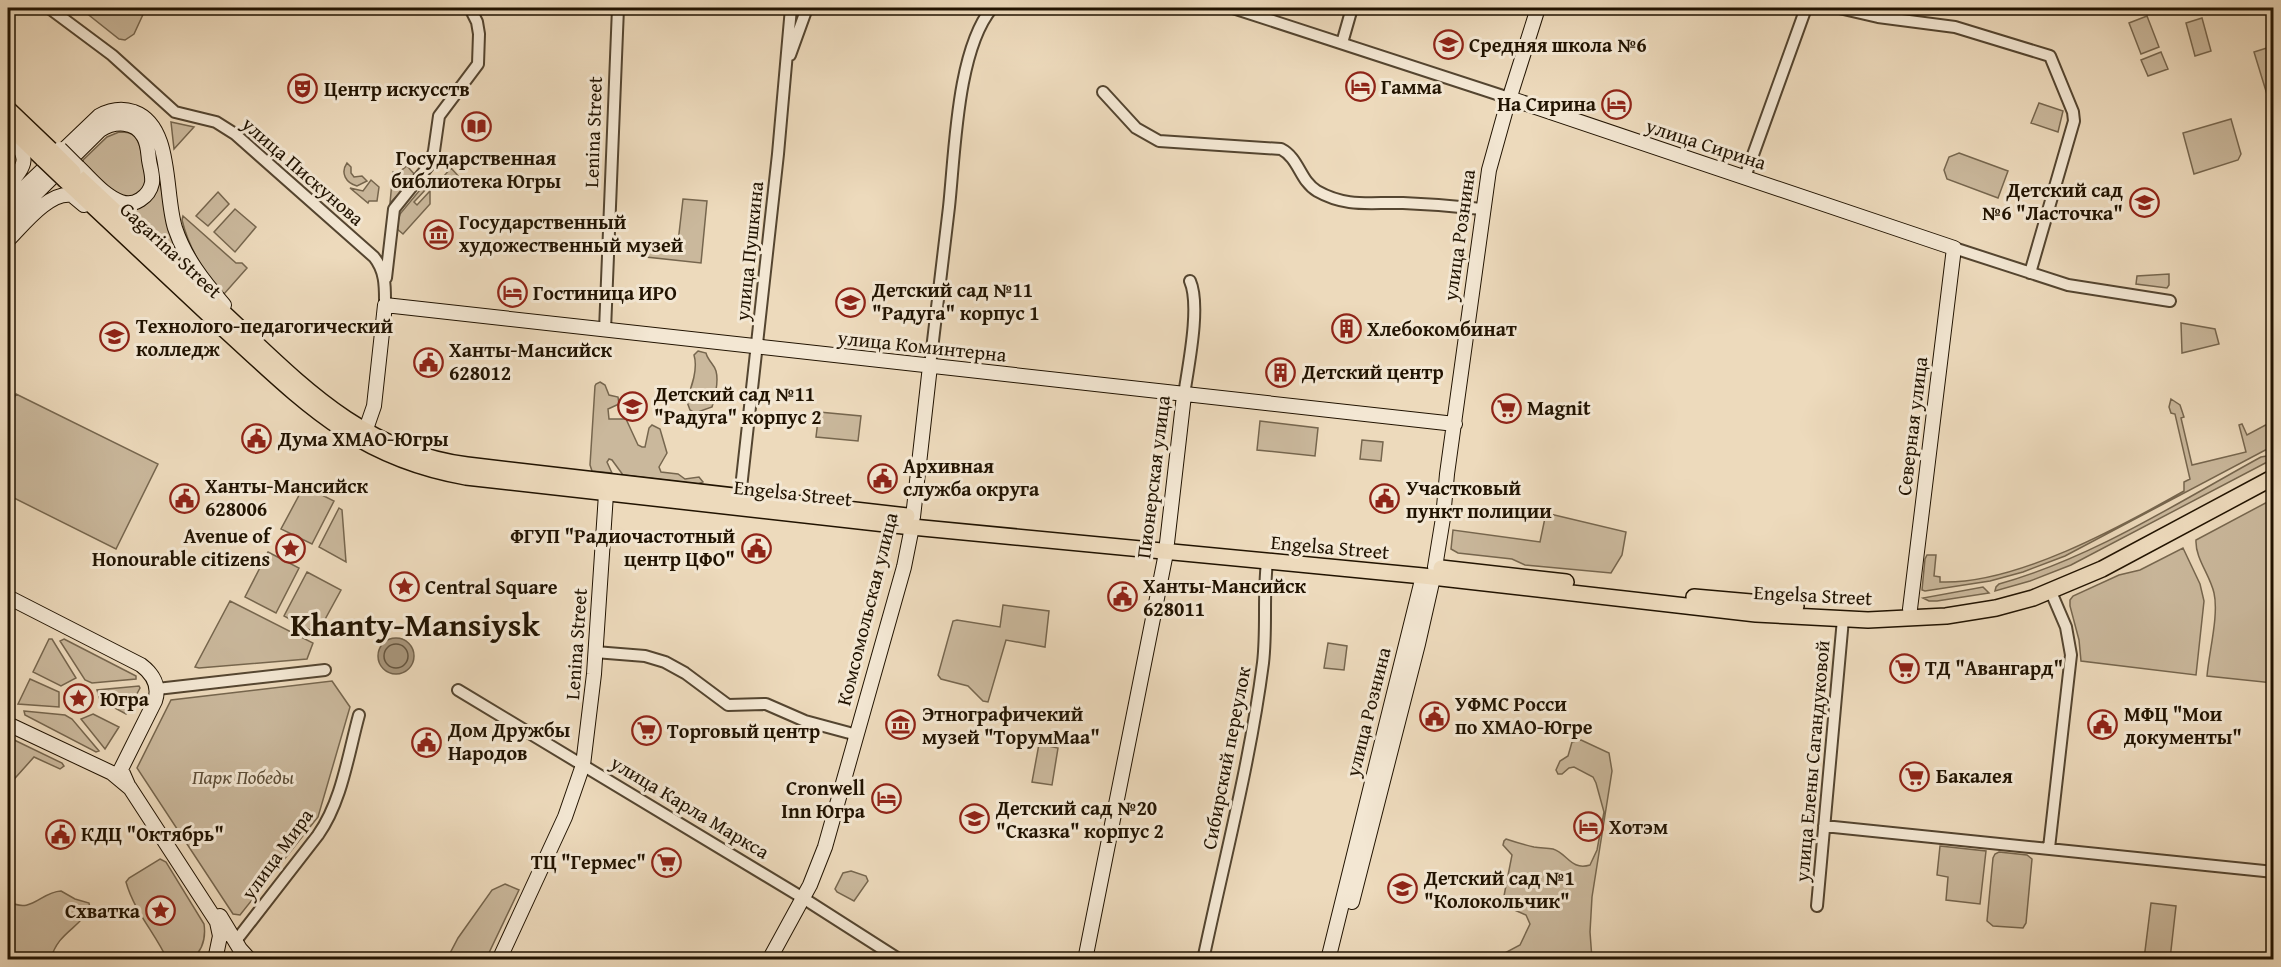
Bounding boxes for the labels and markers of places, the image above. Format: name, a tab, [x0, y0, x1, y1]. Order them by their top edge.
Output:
school or university icon: Средняя школа №6	[1432, 29, 1464, 61]
place label: Средняя школа №6	[1469, 30, 1647, 59]
hotel icon: Гамма	[1344, 71, 1376, 103]
place label: Гамма	[1381, 72, 1443, 101]
theatre icon: Центр искусств	[287, 73, 319, 105]
place label: Центр искусств	[324, 74, 470, 103]
hotel icon: На Сирина	[1601, 88, 1633, 120]
place label: На Сирина	[1497, 89, 1597, 118]
library icon: Государственная библиотека Югры	[460, 111, 492, 143]
place label: Государственная библиотека Югры	[391, 143, 562, 195]
place label: Детский сад №6 "Ласточка"	[1982, 175, 2123, 227]
school or university icon: Детский сад №6 "Ласточка"	[2128, 186, 2160, 218]
place label: Государственный художественный музей	[459, 207, 684, 259]
museum icon: Государственный художественный музей	[422, 218, 454, 250]
place label: Детский сад №11 "Радуга" корпус 1	[871, 275, 1040, 327]
hotel icon: Гостиница ИРО	[496, 277, 528, 309]
place label: Гостиница ИРО	[533, 278, 677, 307]
school or university icon: Детский сад №11 "Радуга" корпус 1	[835, 286, 867, 318]
place label: Технолого-педагогический колледж	[136, 311, 393, 363]
building icon: Хлебокомбинат	[1330, 313, 1362, 345]
place label: Хлебокомбинат	[1367, 314, 1517, 343]
school or university icon: Технолого-педагогический колледж	[99, 321, 131, 353]
place label: Ханты-Мансийск 628012	[449, 335, 612, 387]
public building icon: Ханты-Мансийск 628012	[412, 346, 444, 378]
building icon: Детский центр	[1265, 356, 1297, 388]
place label: Детский центр	[1301, 357, 1444, 386]
place label: Детский сад №11 "Радуга" корпус 2	[653, 379, 822, 431]
school or university icon: Детский сад №11 "Радуга" корпус 2	[617, 390, 649, 422]
supermarket icon: Magnit	[1490, 392, 1522, 424]
place label: Magnit	[1527, 393, 1591, 422]
public building icon: Дума ХМАО-Югры	[241, 423, 273, 455]
place label: Дума ХМАО-Югры	[277, 424, 449, 453]
place label: Архивная служба округа	[903, 451, 1040, 503]
public building icon: Архивная служба округа	[866, 462, 898, 494]
place label: Ханты-Мансийск 628006	[205, 471, 368, 523]
place label: Участковый пункт полиции	[1406, 473, 1552, 525]
public building icon: Ханты-Мансийск 628006	[168, 482, 200, 514]
public building icon: Участковый пункт полиции	[1369, 483, 1401, 515]
place label: Avenue of Honourable citizens	[92, 521, 272, 573]
place label: ФГУП "Радиочастотный центр ЦФО"	[510, 521, 735, 573]
place icon: Avenue of Honourable citizens	[275, 532, 307, 564]
public building icon: ФГУП "Радиочастотный центр ЦФО"	[740, 532, 772, 564]
place icon: Central Square	[388, 571, 420, 603]
place label: Ханты-Мансийск 628011	[1143, 571, 1306, 623]
place label: Central Square	[425, 572, 558, 601]
public building icon: Ханты-Мансийск 628011	[1106, 581, 1138, 613]
supermarket icon: ТД "Авангард"	[1888, 652, 1920, 684]
place label: ТД "Авангард"	[1925, 653, 2063, 682]
place icon: Югра	[63, 683, 95, 715]
place label: Югра	[100, 684, 150, 713]
place label: УФМС Росси по ХМАО-Югре	[1455, 689, 1593, 741]
place label: Этнографичекий музей "ТорумМаа"	[922, 699, 1100, 751]
place label: МФЦ "Мои документы"	[2124, 699, 2242, 751]
public building icon: УФМС Росси по ХМАО-Югре	[1418, 700, 1450, 732]
museum icon: Этнографичекий музей "ТорумМаа"	[885, 709, 917, 741]
public building icon: МФЦ "Мои документы"	[2087, 709, 2119, 741]
place label: Дом Дружбы Народов	[447, 715, 571, 767]
supermarket icon: Торговый центр	[630, 715, 662, 747]
place label: Торговый центр	[667, 716, 820, 745]
public building icon: Дом Дружбы Народов	[411, 726, 443, 758]
supermarket icon: Бакалея	[1899, 760, 1931, 792]
place label: Бакалея	[1936, 761, 2013, 790]
place label: Cronwell Inn Югра	[781, 773, 866, 825]
hotel icon: Cronwell Inn Югра	[870, 783, 902, 815]
place label: Детский сад №20 "Сказка" корпус 2	[995, 793, 1164, 845]
school or university icon: Детский сад №20 "Сказка" корпус 2	[959, 803, 991, 835]
hotel icon: Хотэм	[1572, 811, 1604, 843]
place label: Хотэм	[1609, 812, 1668, 841]
public building icon: КДЦ "Октябрь"	[44, 818, 76, 850]
place label: КДЦ "Октябрь"	[81, 819, 224, 848]
supermarket icon: ТЦ "Гермес"	[651, 846, 683, 878]
place label: ТЦ "Гермес"	[531, 847, 646, 876]
place label: Детский сад №1 "Колокольчик"	[1423, 863, 1575, 915]
school or university icon: Детский сад №1 "Колокольчик"	[1387, 873, 1419, 905]
place icon: Cхватка	[145, 895, 177, 927]
place label: Cхватка	[65, 896, 141, 925]

